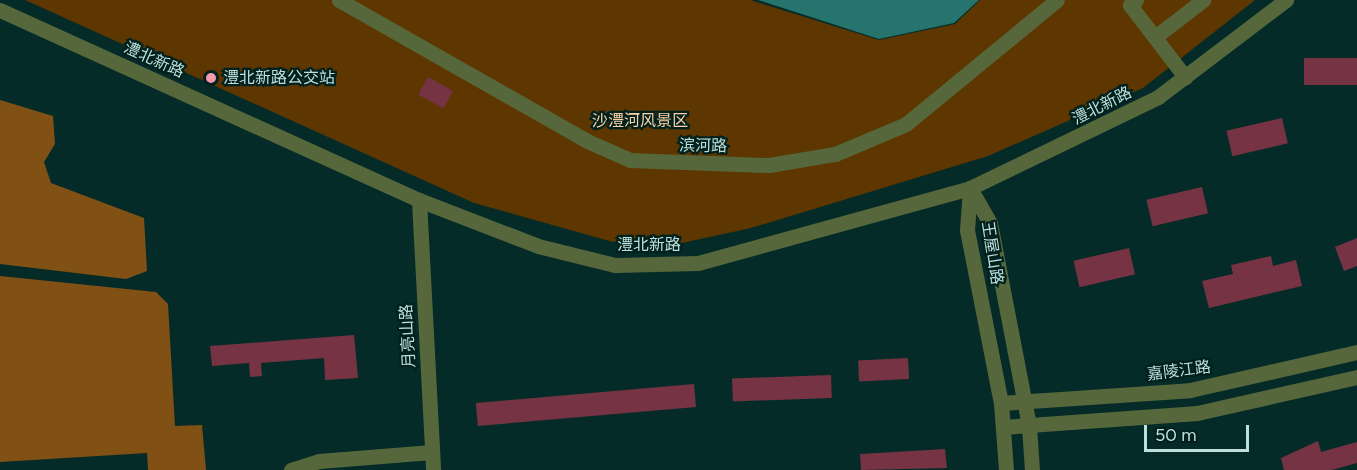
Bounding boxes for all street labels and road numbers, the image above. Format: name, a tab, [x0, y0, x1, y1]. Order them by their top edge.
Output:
street label: 澧北新路	[121, 38, 187, 82]
street label: 澧北新路	[1069, 83, 1135, 129]
street label: 滨河路	[679, 136, 727, 156]
street label: 王屋山路	[978, 220, 1006, 286]
street label: 澧北新路	[617, 235, 681, 255]
street label: 月亮山路	[397, 304, 419, 368]
street label: 嘉陵江路	[1146, 358, 1212, 384]

